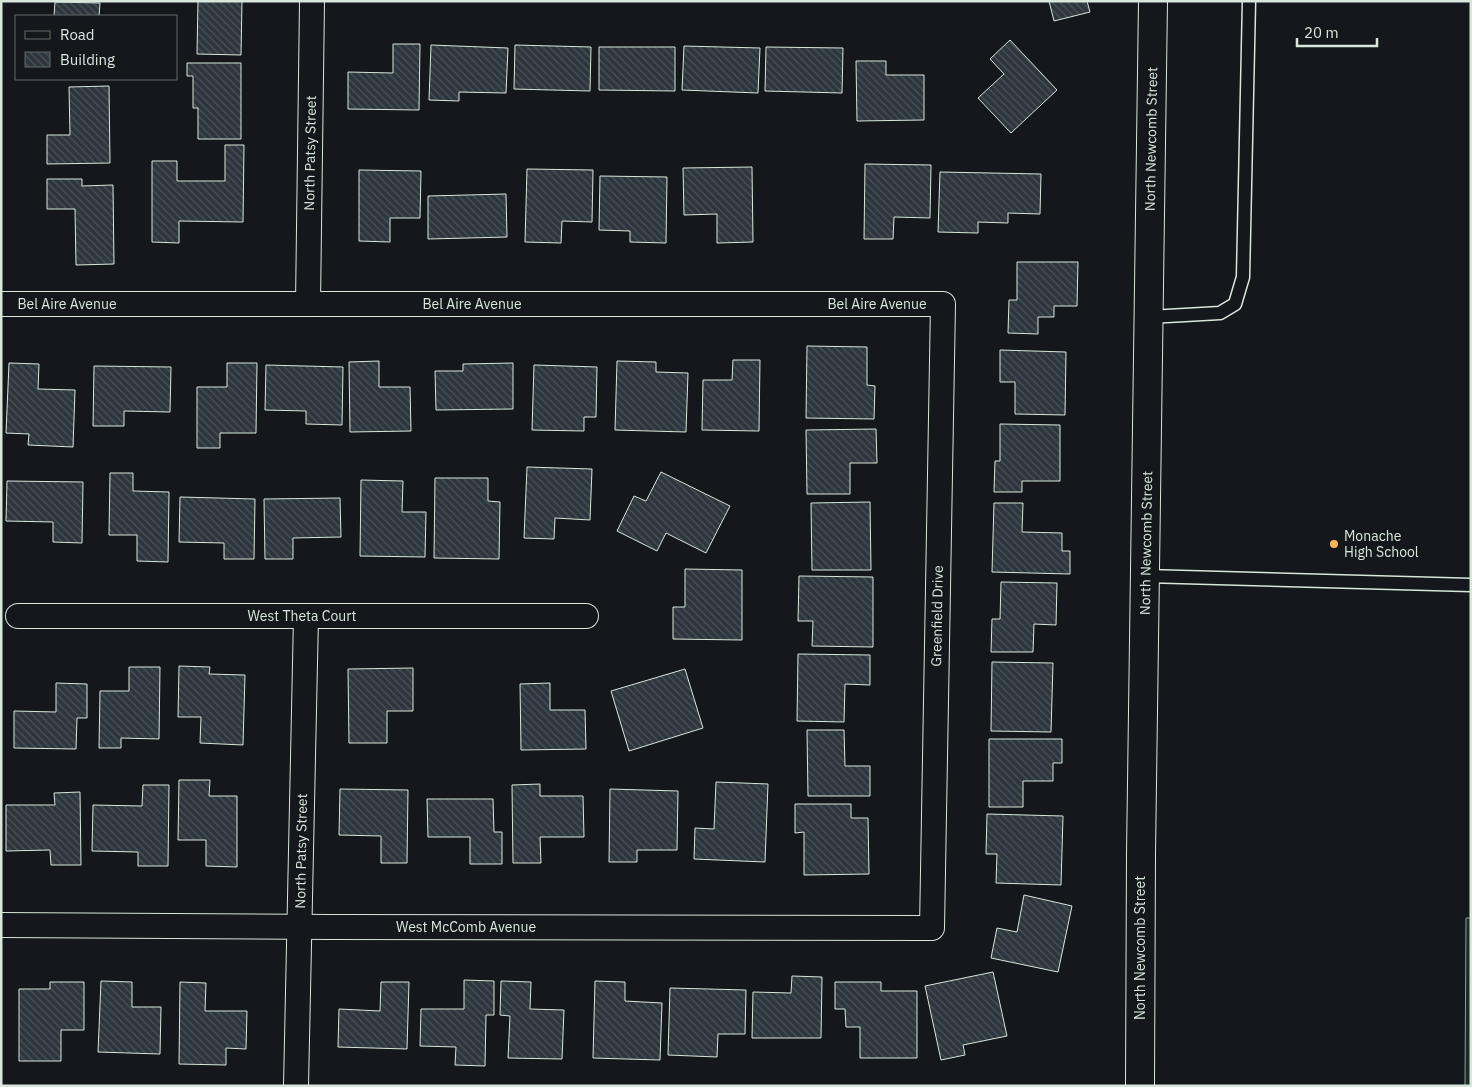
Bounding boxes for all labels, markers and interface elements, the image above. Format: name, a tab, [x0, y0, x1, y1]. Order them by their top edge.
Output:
legend	[15, 15, 178, 80]
scale bar	[1297, 15, 1377, 47]
text: 20 m	[1304, 23, 1339, 42]
text: Road	[60, 25, 95, 44]
text: Building	[60, 50, 115, 69]
street label: North Newcomb Street	[1141, 67, 1161, 211]
street label: North Patsy Street	[300, 95, 320, 211]
street label: Bel Aire Avenue	[17, 295, 117, 313]
street label: Bel Aire Avenue	[422, 295, 522, 313]
street label: Bel Aire Avenue	[827, 295, 927, 313]
street label: North Newcomb Street	[1136, 471, 1156, 615]
place label: Monache High School	[1344, 527, 1419, 561]
marker: Monache High School	[1328, 538, 1340, 550]
street label: Greenfield Drive	[927, 565, 947, 667]
street label: West Theta Court	[248, 607, 356, 625]
street label: North Patsy Street	[291, 793, 311, 909]
street label: North Newcomb Street	[1131, 876, 1149, 1020]
street label: West McComb Avenue	[396, 918, 536, 936]

